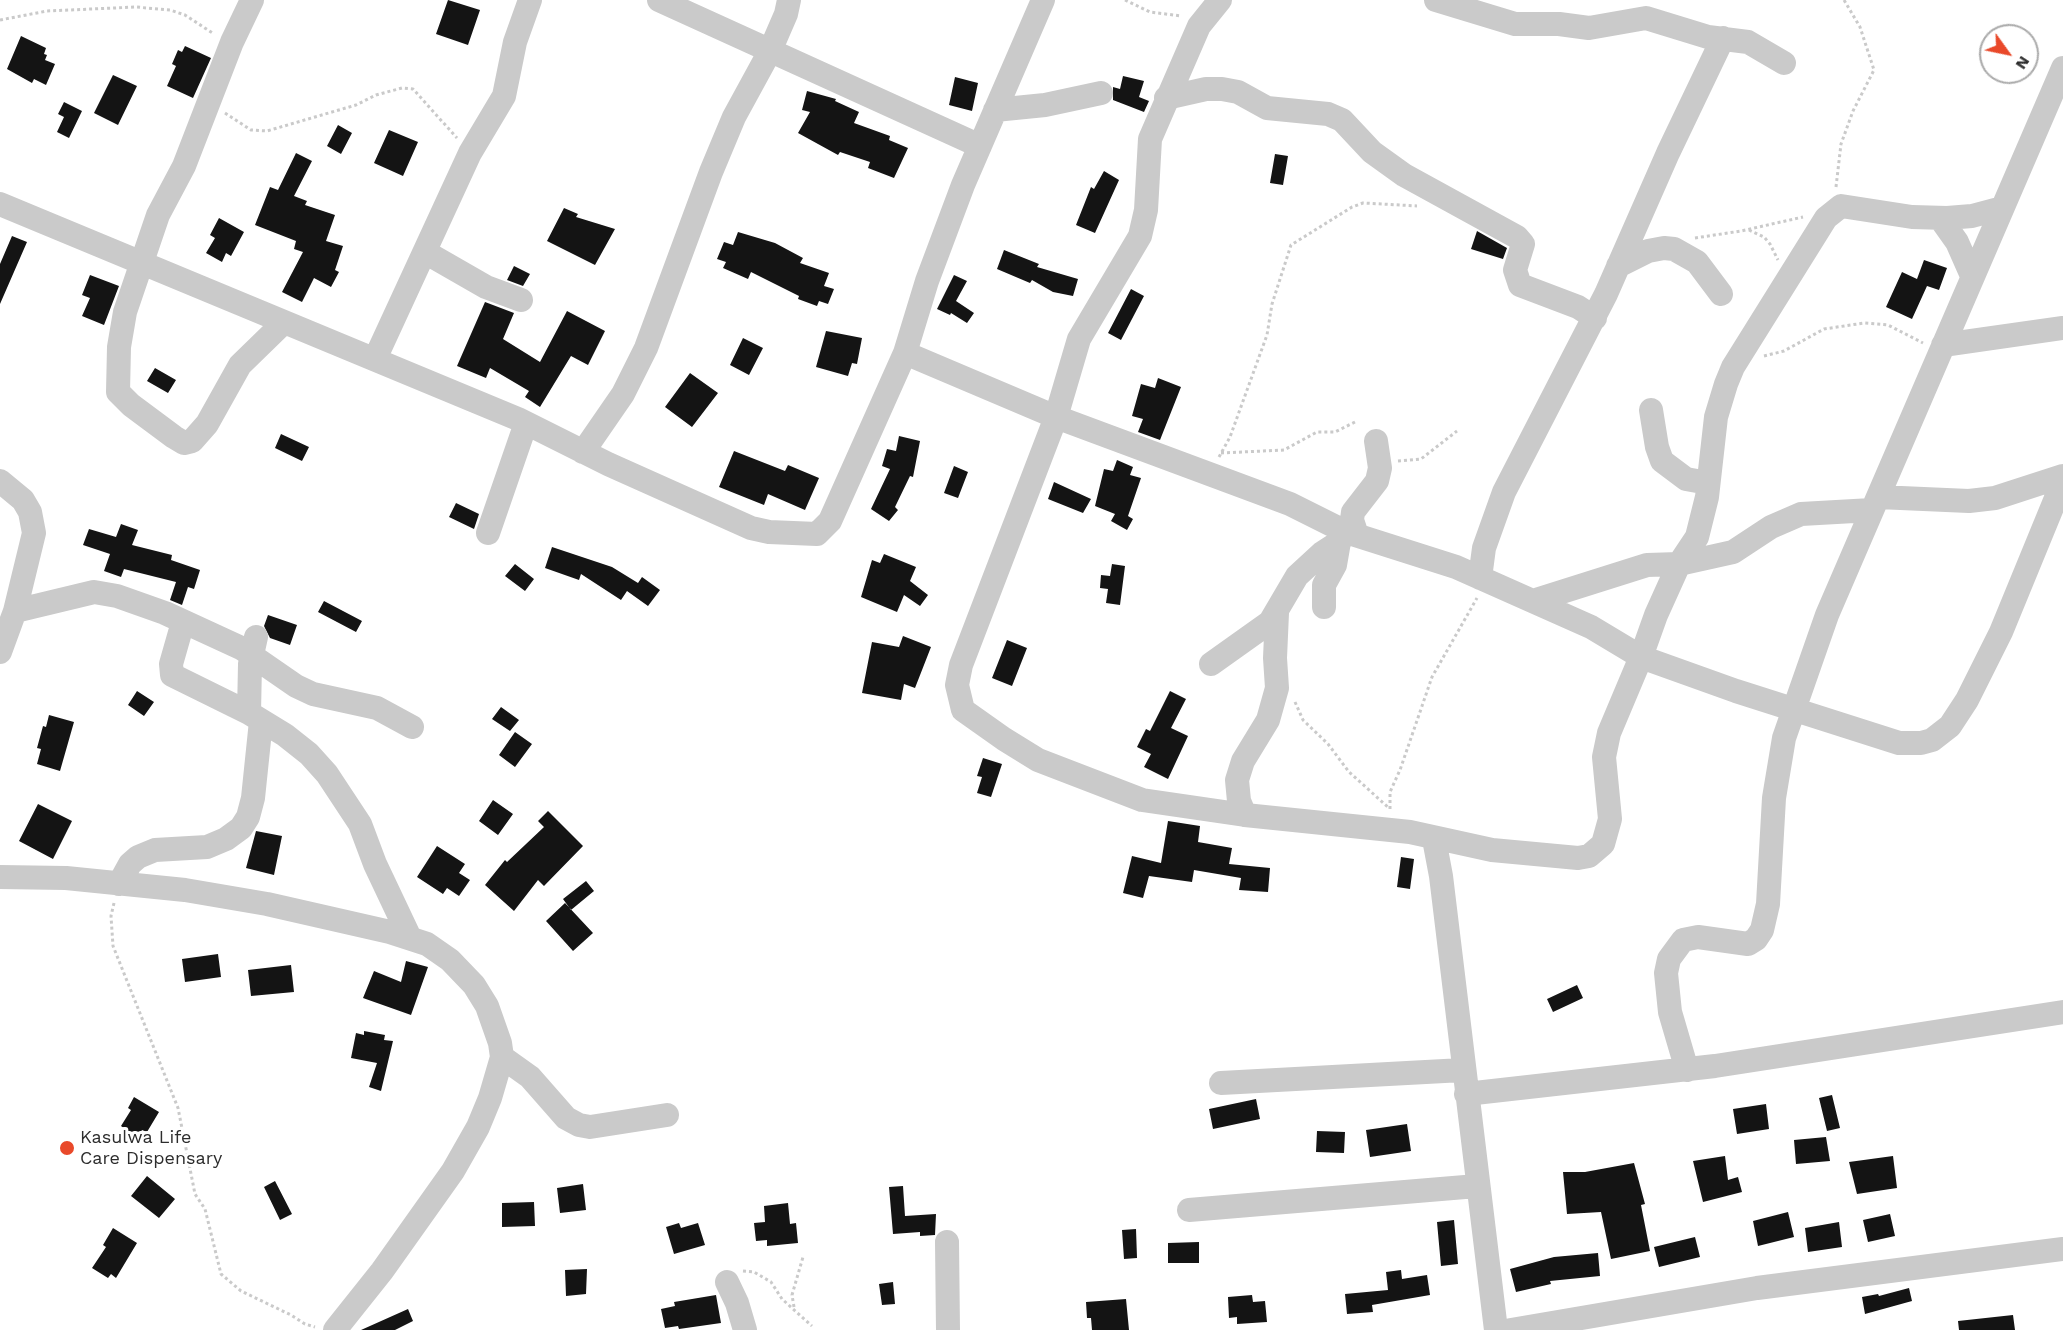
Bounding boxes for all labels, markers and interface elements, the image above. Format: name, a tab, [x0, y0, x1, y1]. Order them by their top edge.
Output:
north arrow	[1979, 24, 2039, 84]
text: N	[2012, 53, 2034, 73]
place label: Kasulwa Life Care Dispensary	[80, 1127, 222, 1170]
marker: Kasulwa Life Care Dispensary	[58, 1139, 76, 1157]

